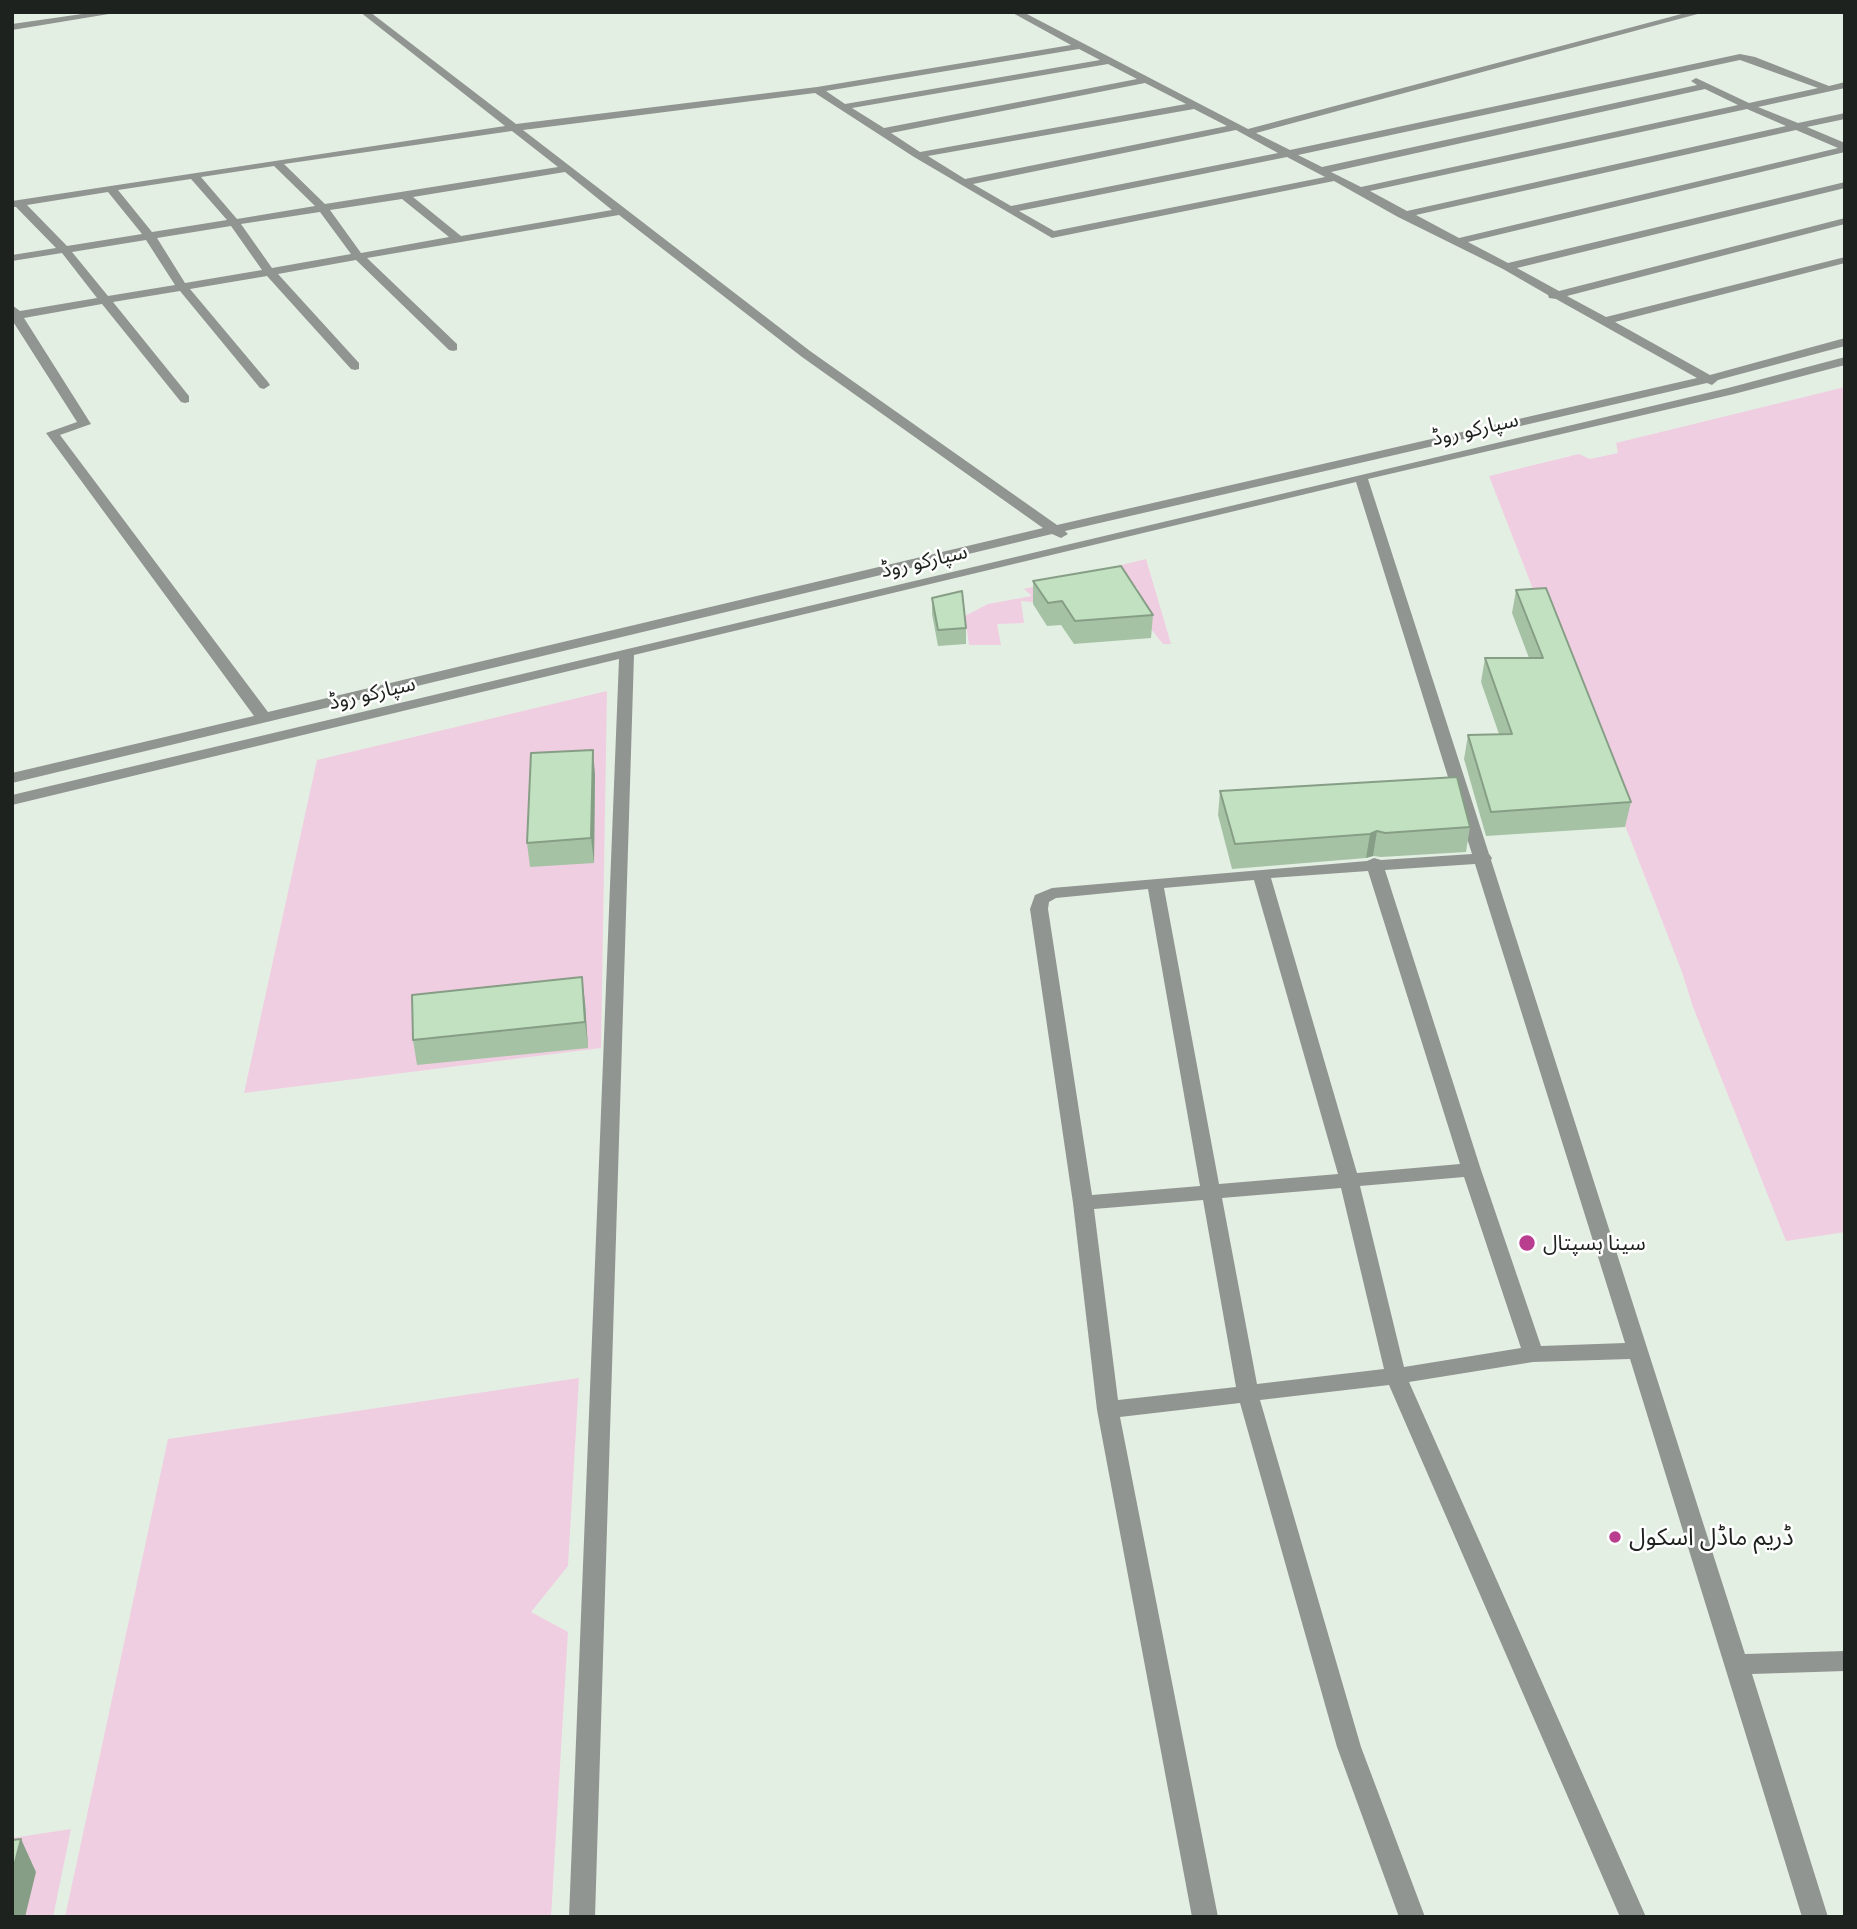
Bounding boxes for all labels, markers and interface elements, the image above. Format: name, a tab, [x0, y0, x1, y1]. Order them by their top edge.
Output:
street label: سپارکو روڈ	[1429, 407, 1521, 451]
street label: سپارکو روڈ	[878, 539, 970, 583]
street label: سپارکو روڈ	[326, 671, 418, 715]
place label: سینا ہسپتال	[1543, 1230, 1646, 1256]
marker: سینا ہسپتال	[1517, 1233, 1537, 1253]
place label: ڈریم ماڈل اسکول	[1629, 1523, 1794, 1551]
marker: ڈریم ماڈل اسکول	[1607, 1529, 1623, 1545]

